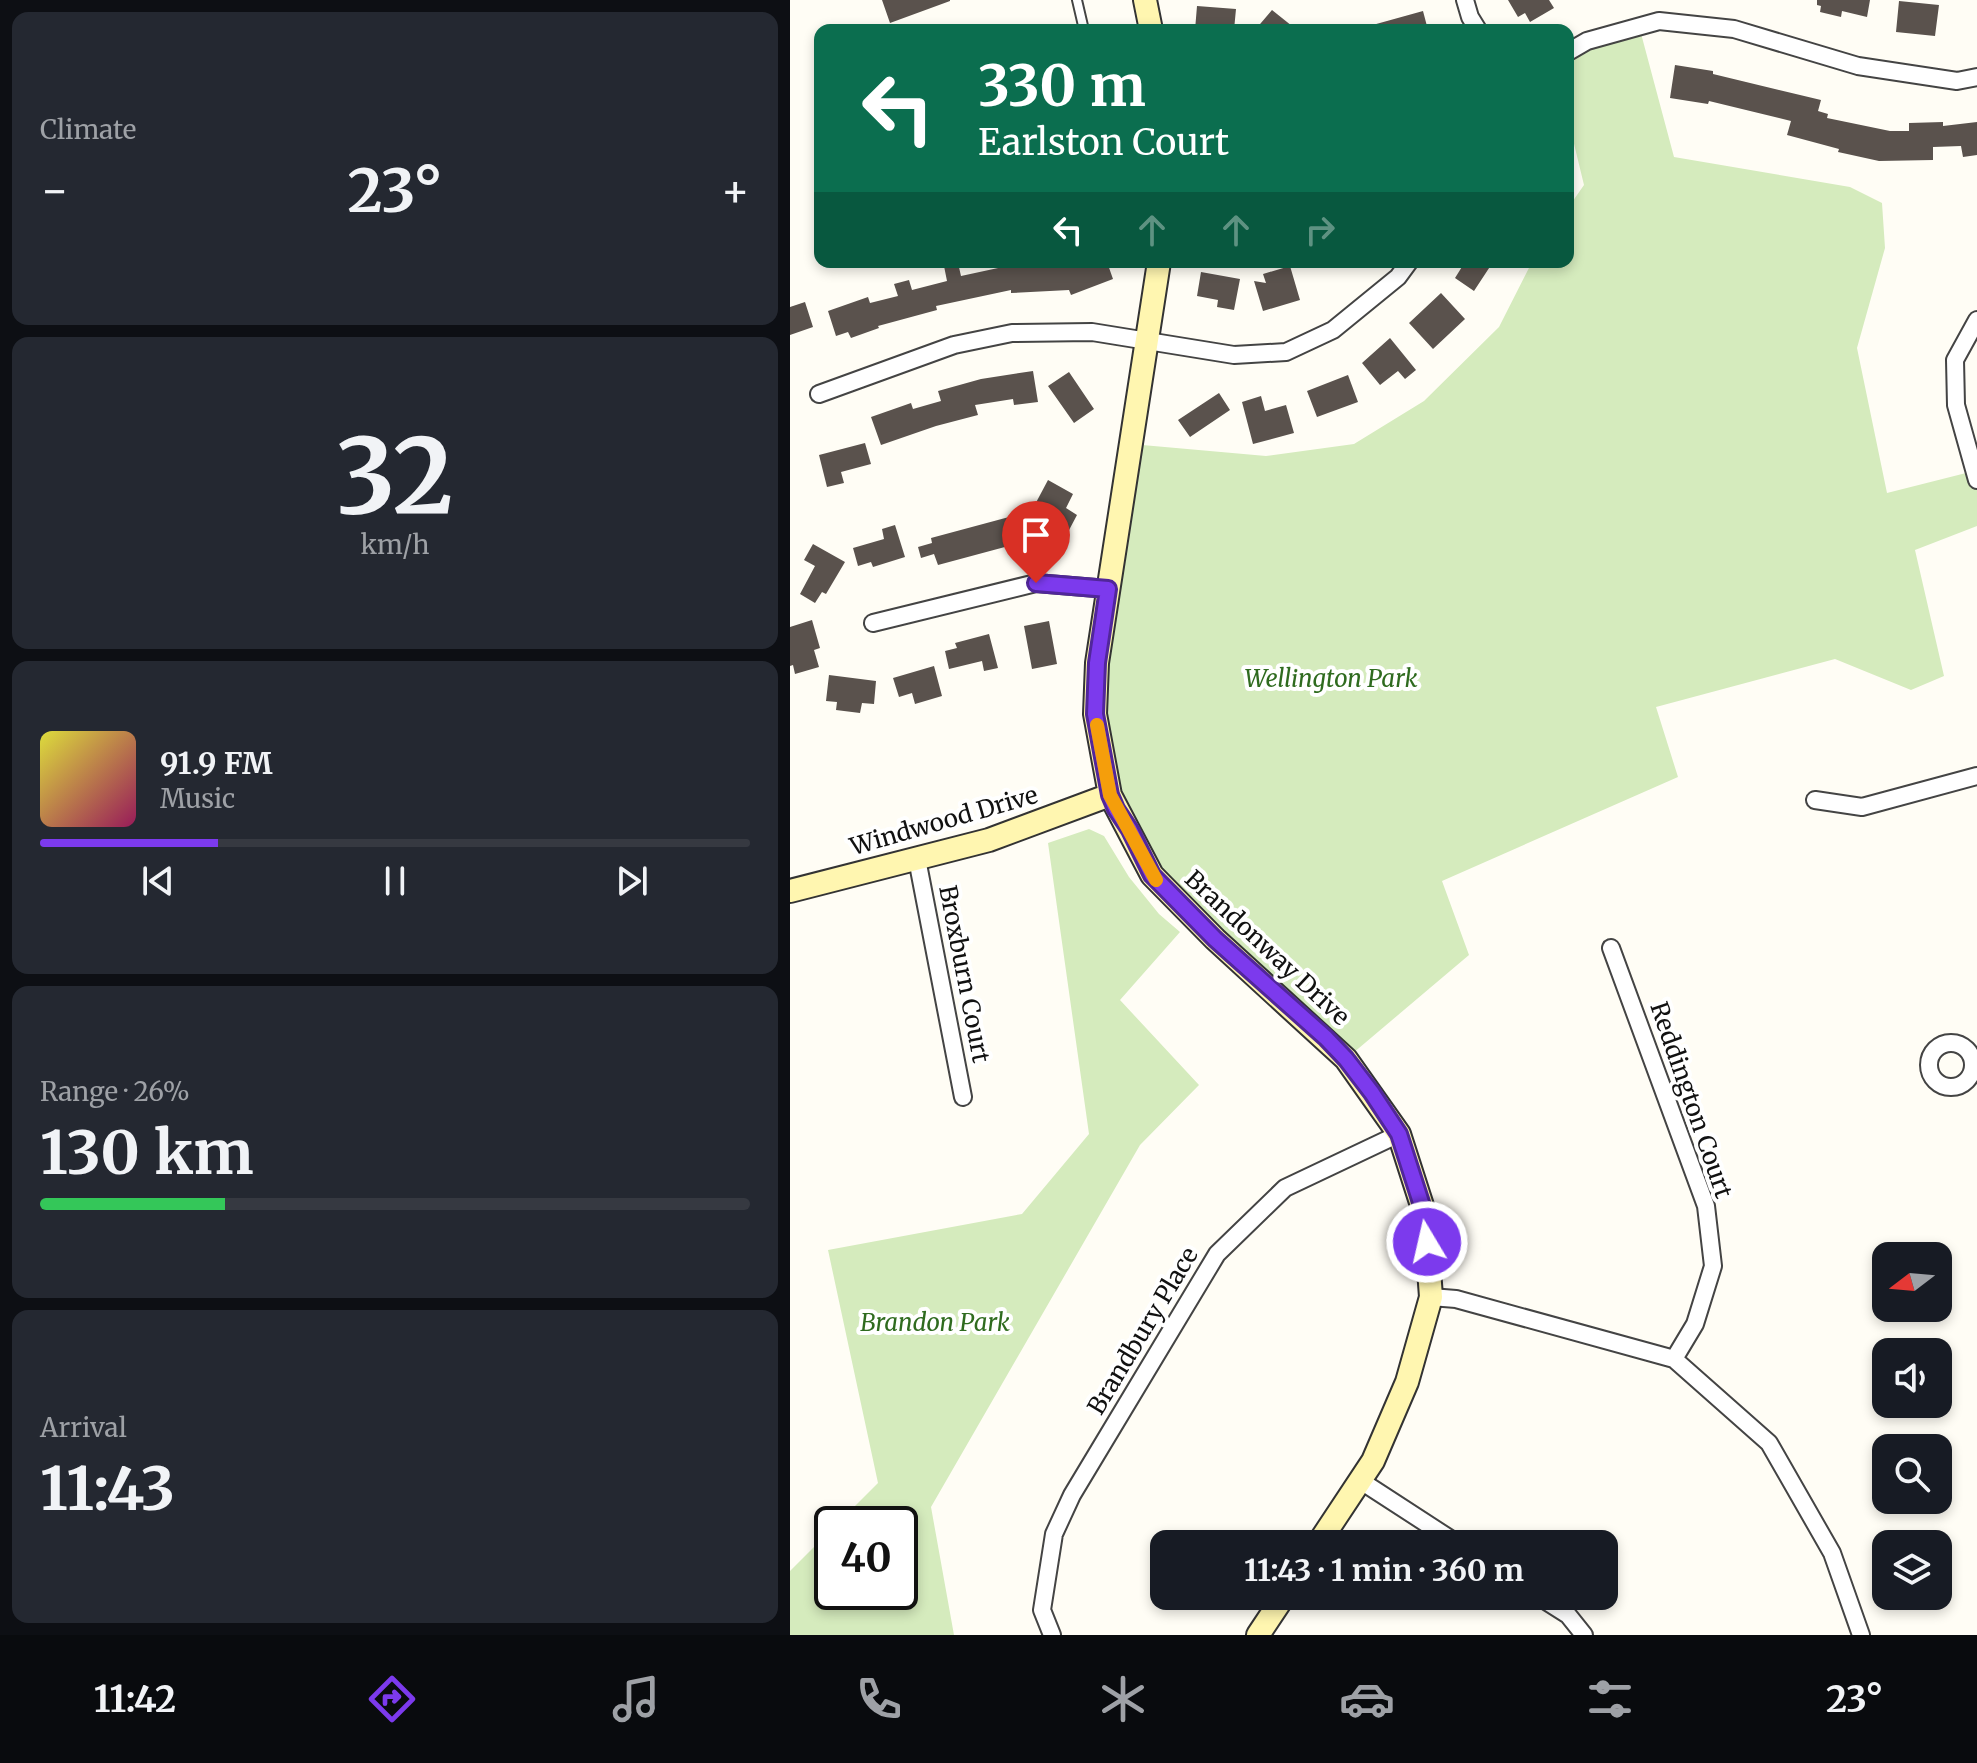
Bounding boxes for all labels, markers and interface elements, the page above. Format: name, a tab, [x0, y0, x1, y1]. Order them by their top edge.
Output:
text: 330 m	[978, 51, 1146, 121]
icon: left	[846, 56, 950, 160]
text: Climate	[40, 113, 136, 146]
text: Earlston Court	[978, 120, 1229, 165]
text: 23°	[347, 153, 443, 228]
text: −	[40, 163, 69, 218]
text: +	[721, 163, 750, 218]
icon: left	[1046, 208, 1090, 252]
icon: ahead	[1130, 208, 1174, 252]
icon: ahead	[1214, 208, 1258, 252]
icon: right	[1298, 208, 1342, 252]
text: 32	[336, 411, 454, 541]
pin	[1002, 501, 1070, 583]
icon: arrive	[1014, 513, 1058, 557]
text: km/h	[361, 528, 429, 561]
park label: Wellington Park	[1244, 663, 1418, 694]
text: 91.9 FM	[160, 744, 273, 782]
street label: Windwood Drive	[845, 779, 1041, 862]
text: Music	[160, 782, 235, 815]
icon: previous	[136, 859, 180, 903]
icon: pause	[373, 859, 417, 903]
icon: next	[610, 859, 654, 903]
street label: Brandonway Drive	[1179, 863, 1356, 1032]
street label: Broxburn Court	[932, 883, 997, 1066]
street label: Reddington Court	[1643, 998, 1740, 1203]
text: Range · 26%	[40, 1075, 190, 1108]
text: 130 km	[40, 1115, 254, 1190]
position arrow	[1385, 1200, 1469, 1284]
street label: Brandbury Place	[1080, 1241, 1205, 1420]
north arrow	[1872, 1242, 1952, 1322]
map controls	[1872, 1242, 1952, 1610]
park label: Brandon Park	[860, 1307, 1010, 1338]
button: sound	[1872, 1338, 1952, 1418]
text: Arrival	[40, 1411, 127, 1444]
button: search	[1872, 1434, 1952, 1514]
text: 11:43	[40, 1451, 175, 1526]
speed limit sign: 40	[814, 1506, 918, 1610]
button: layers	[1872, 1530, 1952, 1610]
text: 11:43 · 1 min · 360 m	[1244, 1551, 1524, 1589]
icon: directions	[364, 1671, 420, 1727]
icon: music	[608, 1671, 664, 1727]
icon: phone	[851, 1671, 907, 1727]
icon: climate	[1095, 1671, 1151, 1727]
icon: car	[1339, 1671, 1395, 1727]
icon: filters	[1582, 1671, 1638, 1727]
text: 11:42	[94, 1677, 176, 1722]
text: 23°	[1826, 1677, 1883, 1722]

